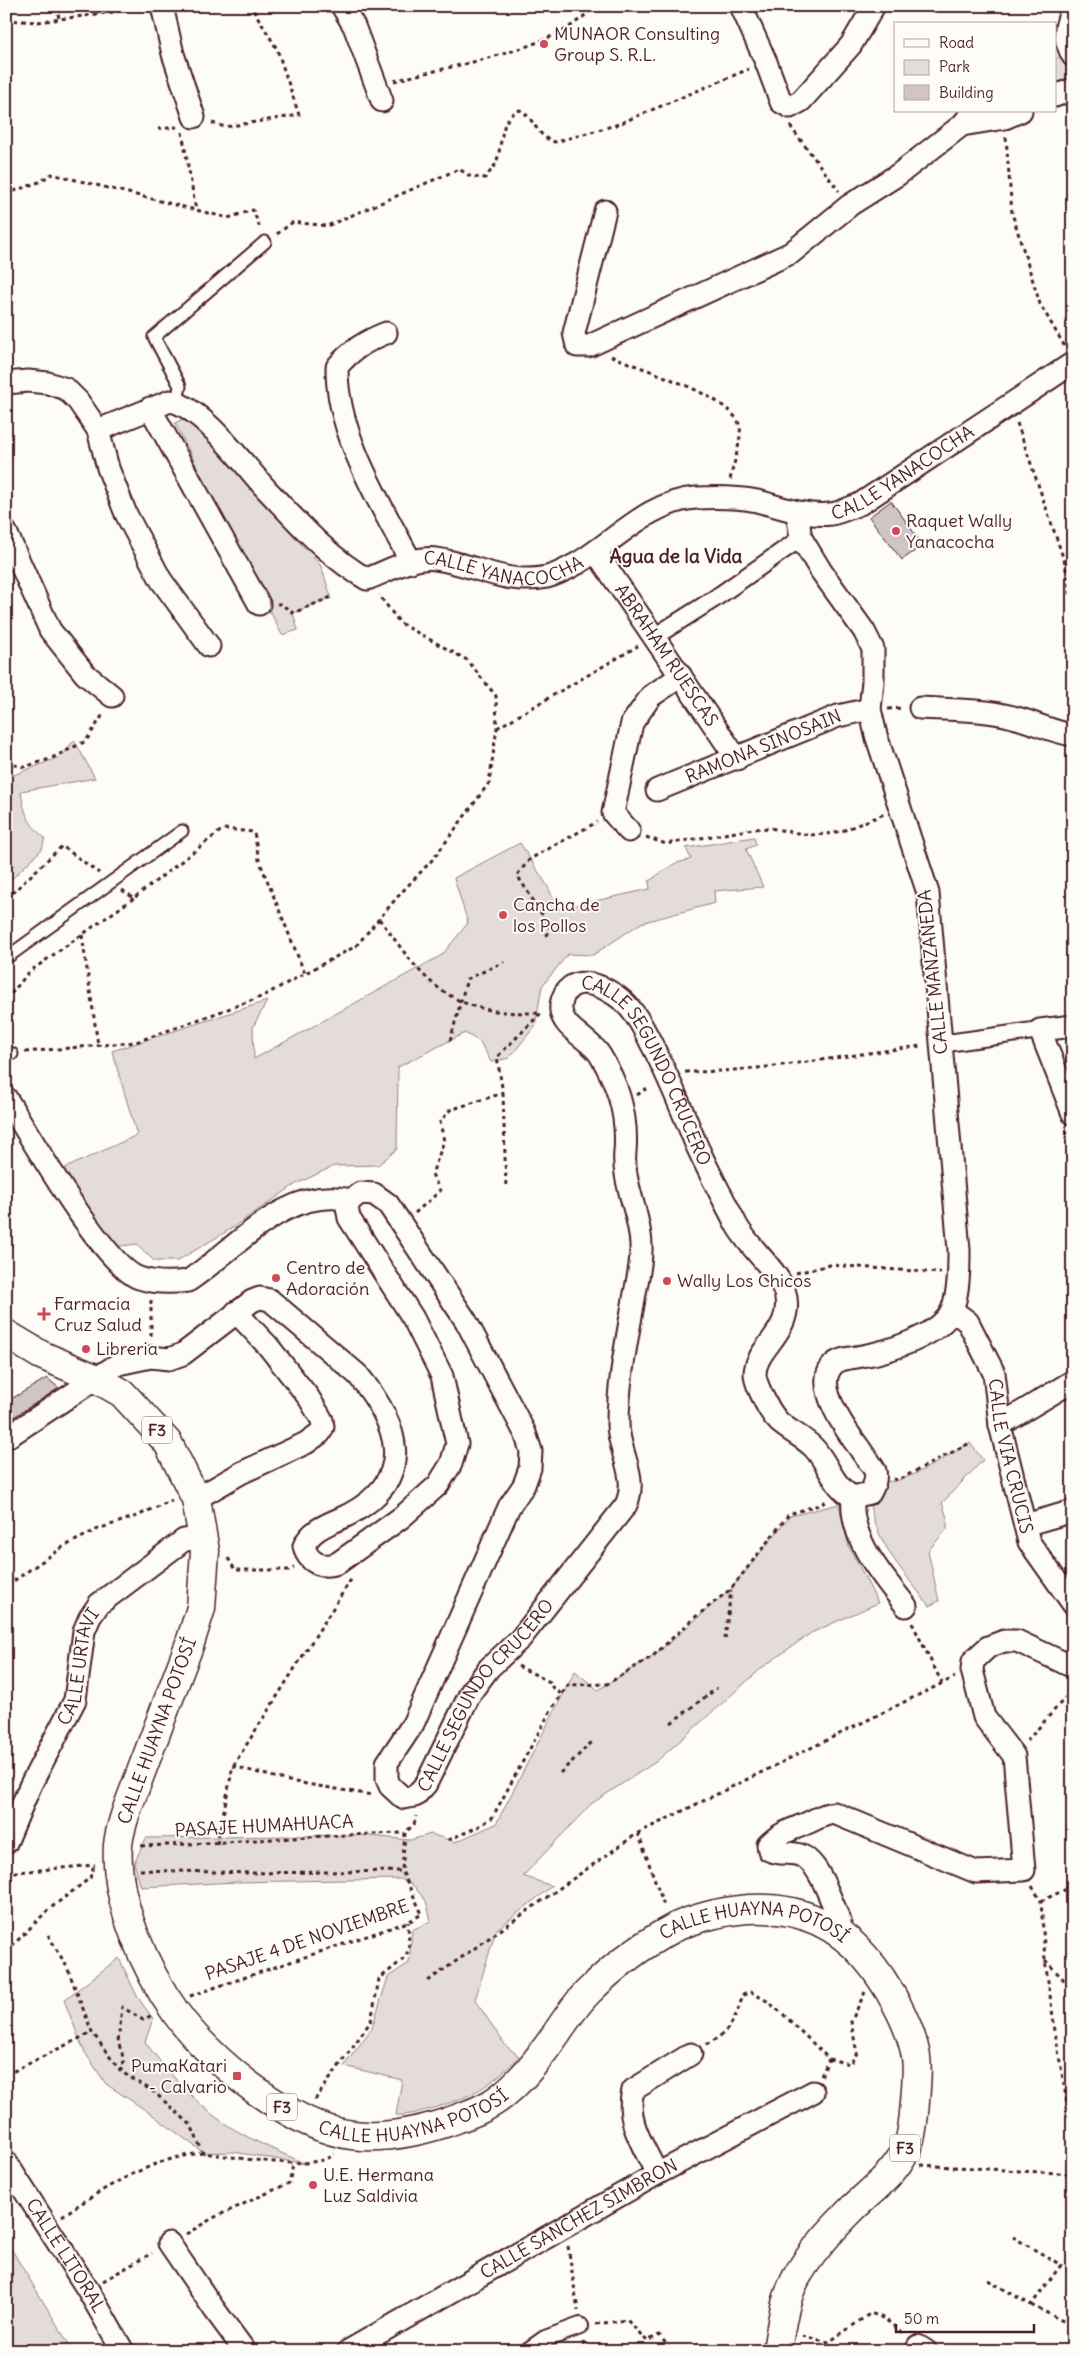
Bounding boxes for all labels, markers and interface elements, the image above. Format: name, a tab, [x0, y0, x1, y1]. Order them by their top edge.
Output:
place label: MUNAOR Consulting Group S. R.L.	[554, 22, 720, 66]
legend	[894, 22, 1056, 112]
text: Road	[939, 33, 974, 52]
marker: MUNAOR Consulting Group S. R.L.	[538, 38, 550, 50]
text: Park	[939, 57, 970, 76]
text: Building	[939, 83, 994, 102]
street label: CALLE YANACOCHA	[828, 420, 978, 525]
place label: Raquet Wally Yanacocha	[906, 509, 1012, 553]
marker: Raquet Wally Yanacocha	[890, 525, 902, 537]
district label: Agua de la Vida	[610, 544, 743, 568]
street label: CALLE YANACOCHA	[424, 547, 587, 590]
street label: ABRAHAM RUESCAS	[610, 579, 723, 731]
street label: RAMONA SINOSAIN	[682, 704, 844, 788]
street label: CALLE MANZANEDA	[912, 889, 953, 1056]
place label: Cancha de los Pollos	[513, 893, 600, 937]
marker: Cancha de los Pollos	[497, 909, 509, 921]
street label: CALLE SEGUNDO CRUCERO	[580, 971, 716, 1169]
place label: Centro de Adoración	[286, 1256, 369, 1300]
place label: Wally Los Chicos	[677, 1269, 811, 1292]
marker: Centro de Adoración	[270, 1272, 282, 1284]
marker: Wally Los Chicos	[661, 1275, 673, 1287]
place label: Farmacia Cruz Salud	[54, 1292, 142, 1336]
marker: Farmacia Cruz Salud	[38, 1308, 50, 1320]
place label: Libreria	[96, 1337, 158, 1360]
marker: Libreria	[80, 1343, 92, 1355]
street label: CALLE VIA CRUCIS	[984, 1377, 1038, 1536]
road number: F3	[142, 1416, 172, 1444]
street label: CALLE SEGUNDO CRUCERO	[412, 1594, 558, 1797]
street label: CALLE URTAVI	[52, 1603, 104, 1729]
street label: CALLE HUAYNA POTOSÍ	[112, 1634, 201, 1827]
street label: PASAJE HUMAHUACA	[174, 1809, 354, 1842]
street label: PASAJE 4 DE NOVIEMBRE	[202, 1894, 412, 1985]
text: CALLE HUAYNA POTOSÍ	[655, 1897, 854, 1948]
street label: CALLE HUAYNA POTOSÍ	[655, 1929, 853, 1955]
place label: PumaKatari - Calvario	[131, 2054, 227, 2098]
marker: PumaKatari - Calvario	[231, 2070, 243, 2082]
street label: CALLE HUAYNA POTOSÍ	[315, 2083, 513, 2147]
road number: F3	[267, 2094, 297, 2120]
road number: F3	[890, 2134, 920, 2162]
street label: CALLE SANCHEZ SIMBRON	[476, 2153, 681, 2284]
place label: U.E. Hermana Luz Saldivia	[323, 2163, 434, 2207]
marker: U.E. Hermana Luz Saldivia	[307, 2179, 319, 2191]
street label: CALLE LITORAL	[21, 2194, 111, 2317]
scale bar	[896, 2302, 1034, 2334]
text: 50 m	[904, 2309, 939, 2328]

